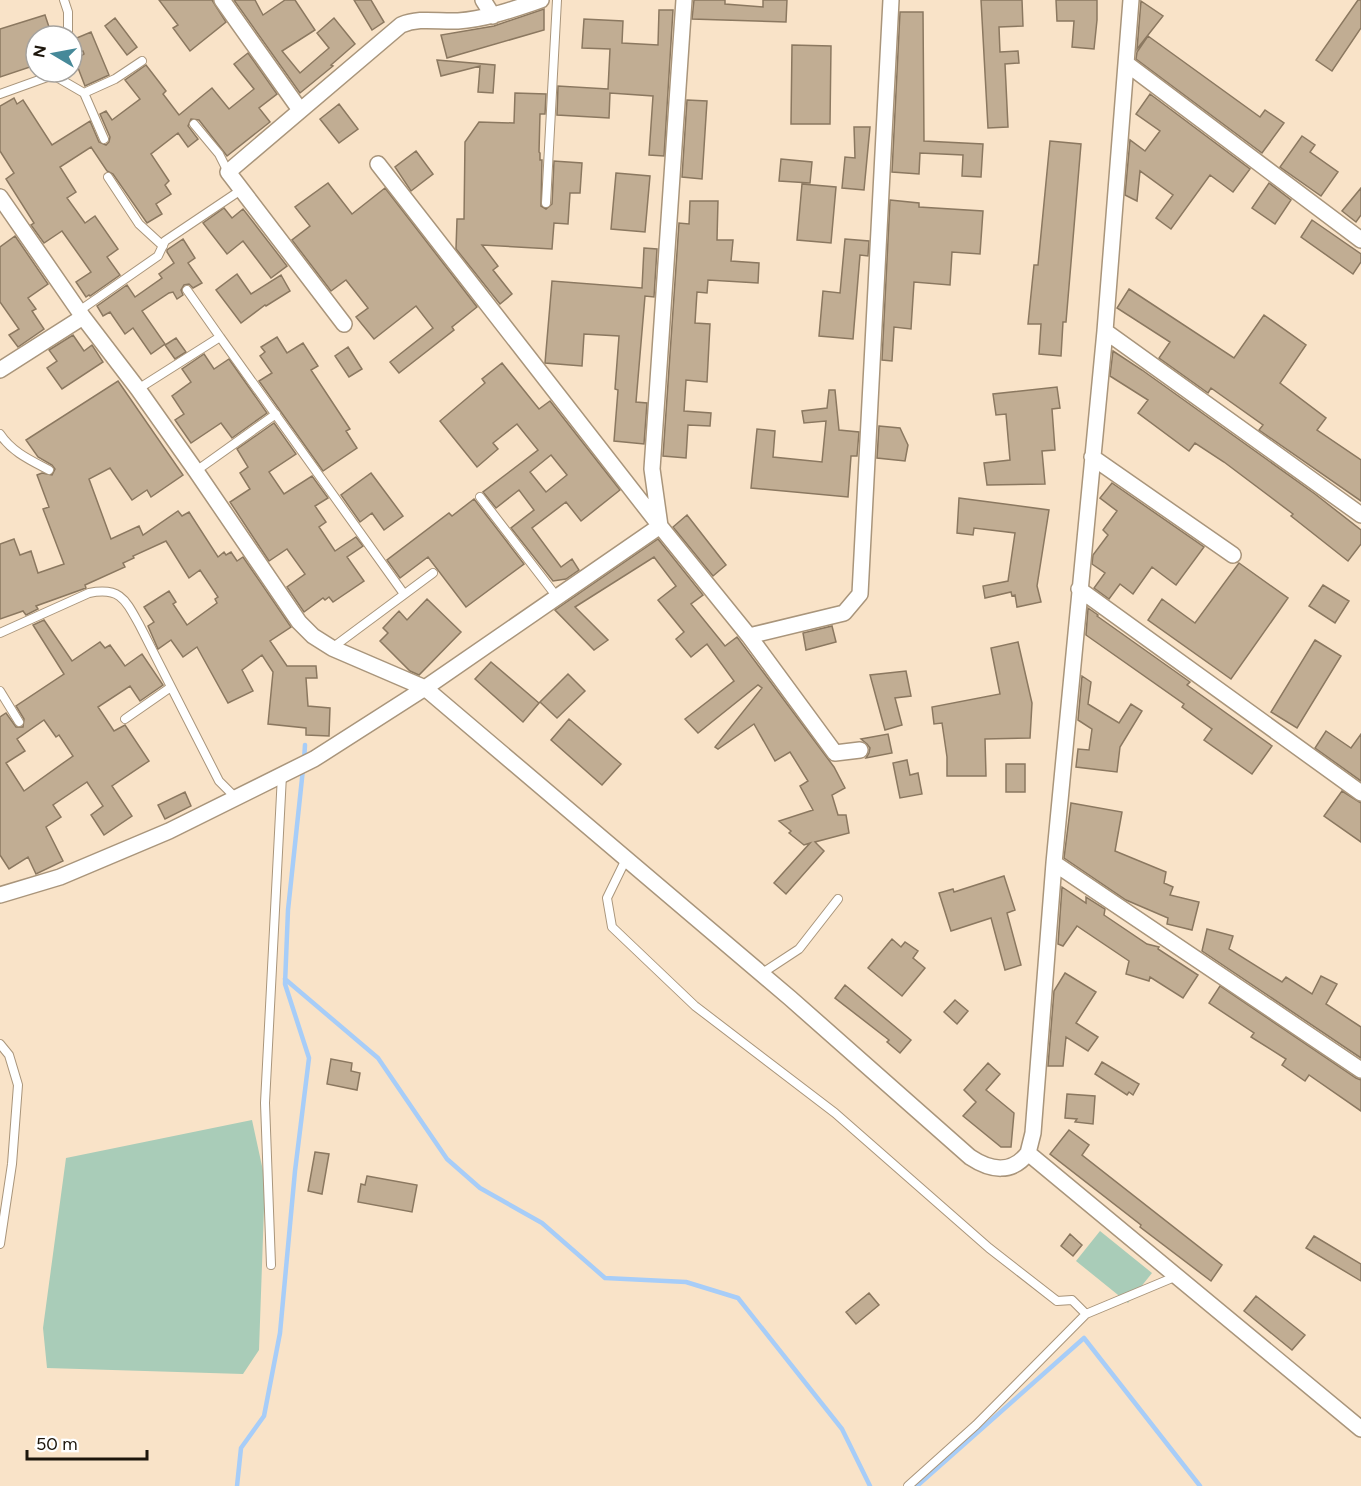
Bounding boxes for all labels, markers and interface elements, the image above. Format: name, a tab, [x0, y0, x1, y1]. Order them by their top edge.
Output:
north arrow	[24, 24, 84, 84]
text: N	[29, 44, 50, 59]
scale bar	[27, 1423, 147, 1461]
text: 50 m	[36, 1433, 78, 1455]

